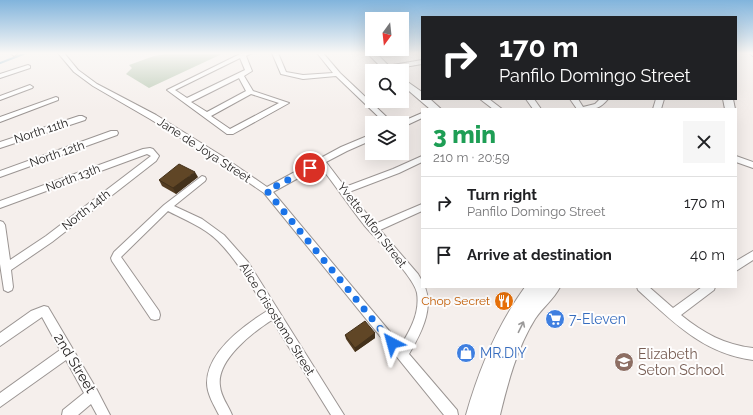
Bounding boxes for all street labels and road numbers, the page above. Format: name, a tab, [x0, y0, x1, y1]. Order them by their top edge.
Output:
street label: Jane de Joya Street	[155, 115, 253, 185]
street label: North 11th	[12, 116, 70, 146]
street label: North 12th	[28, 138, 86, 170]
street label: North 13th	[44, 161, 102, 195]
street label: Yvette Alfon Street	[335, 180, 409, 270]
street label: North 14th	[59, 187, 113, 233]
street label: Alice Crisostomo Street	[237, 260, 317, 378]
street label: 2nd Street	[51, 330, 99, 396]

